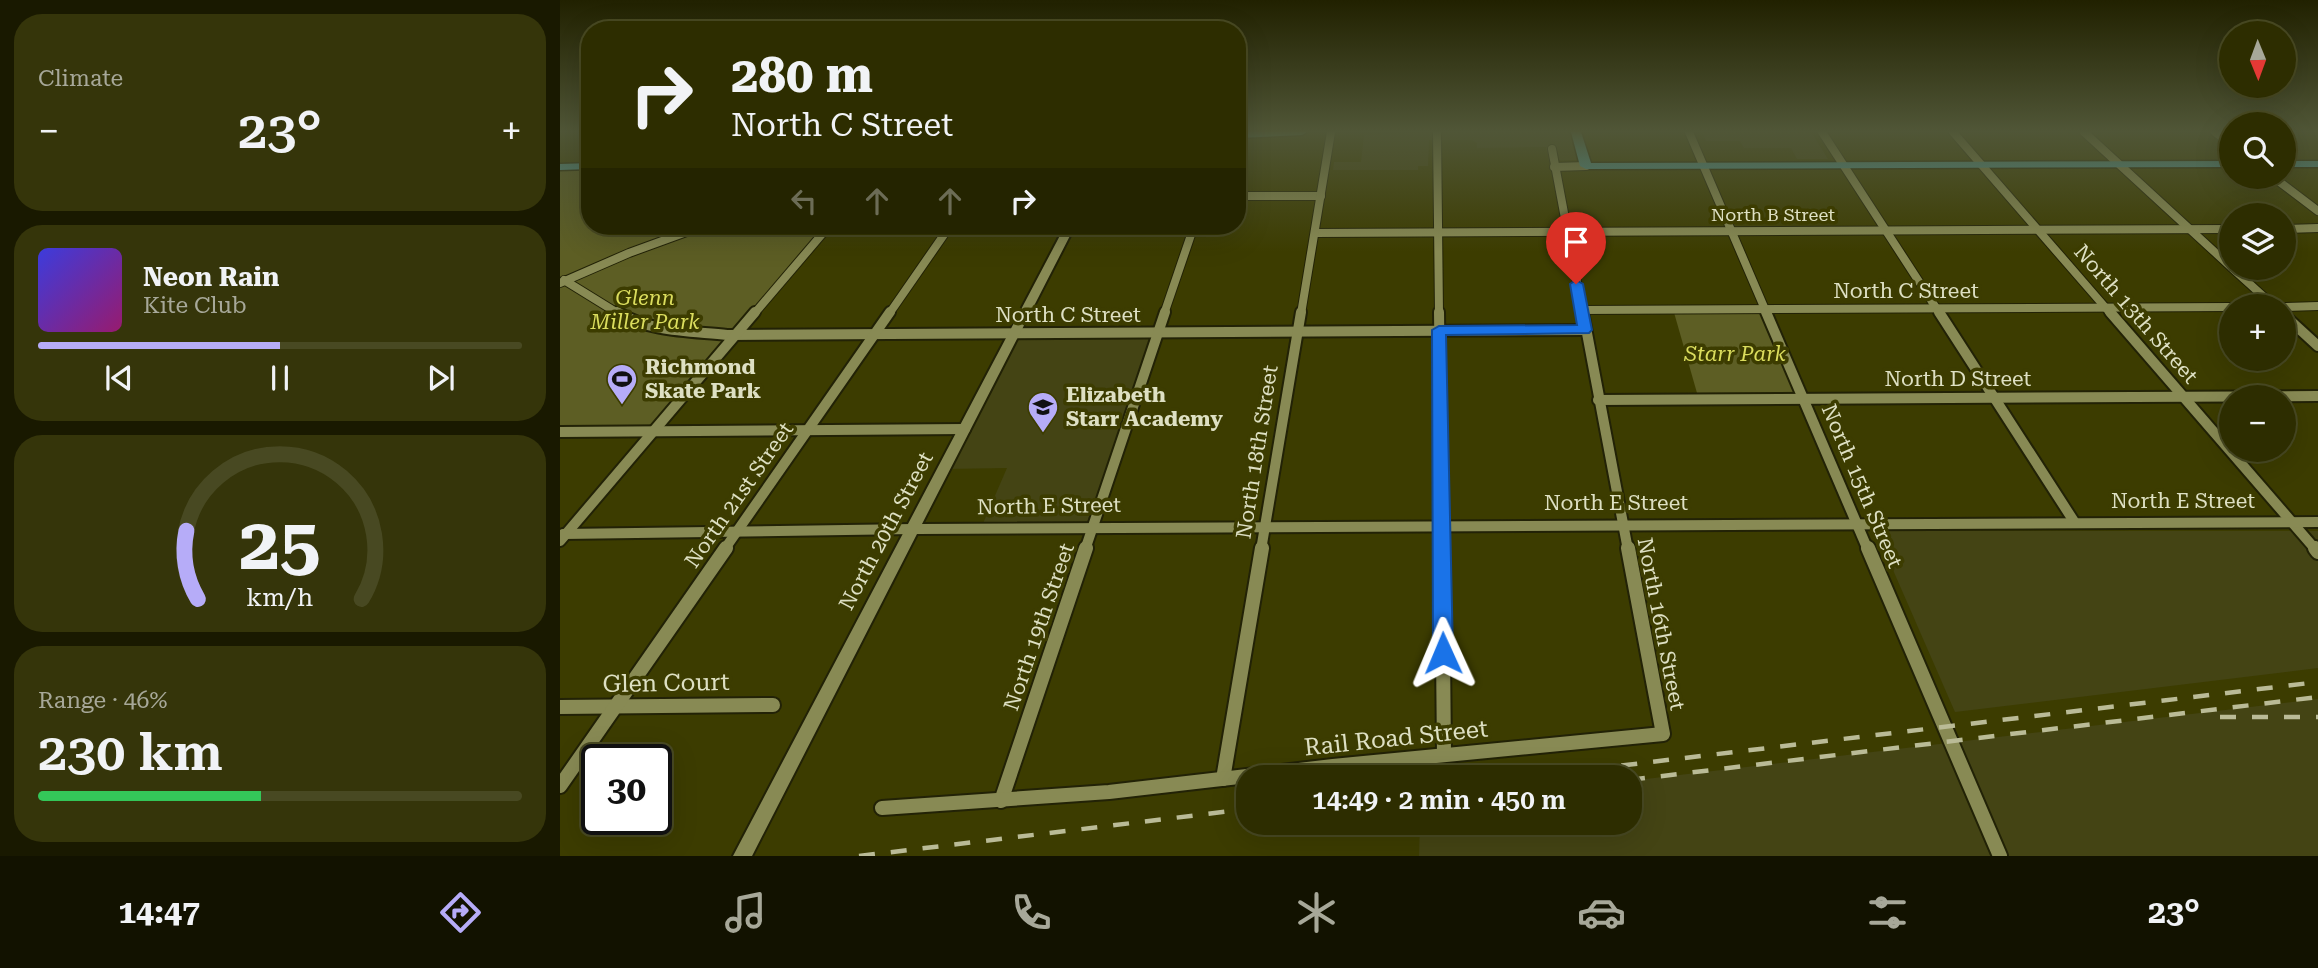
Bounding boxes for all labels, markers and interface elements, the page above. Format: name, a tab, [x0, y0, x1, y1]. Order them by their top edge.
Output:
north arrow	[2219, 21, 2296, 98]
map controls	[2219, 21, 2296, 462]
text: 280 m	[731, 47, 873, 104]
icon: right	[616, 49, 707, 140]
text: Climate	[38, 65, 123, 92]
text: 23°	[238, 100, 322, 161]
text: North C Street	[731, 106, 953, 144]
text: −	[38, 109, 59, 153]
text: +	[501, 109, 522, 153]
button: search	[2219, 112, 2296, 189]
icon: left	[785, 182, 823, 220]
icon: ahead	[858, 182, 896, 220]
icon: ahead	[931, 182, 969, 220]
icon: right	[1004, 182, 1042, 220]
button: layers	[2219, 203, 2296, 280]
street label: North B Street	[1711, 204, 1835, 225]
pin	[1546, 212, 1606, 284]
icon: arrive	[1557, 223, 1595, 261]
street label: North 13th Street	[2069, 240, 2203, 388]
text: Neon Rain	[143, 262, 279, 292]
street label: North C Street	[1833, 279, 1979, 303]
park label: Glenn Miller Park	[589, 286, 700, 334]
text: Kite Club	[143, 292, 247, 319]
button: +	[2219, 294, 2296, 371]
street label: North C Street	[995, 303, 1141, 327]
park label: Starr Park	[1683, 342, 1786, 366]
place label: Richmond Skate Park	[645, 355, 761, 403]
icon: previous	[100, 359, 138, 397]
icon: pause	[261, 359, 299, 397]
icon: next	[422, 359, 460, 397]
sports icon: Richmond Skate Park	[605, 362, 639, 406]
street label: North 18th Street	[1231, 363, 1283, 541]
street label: North D Street	[1885, 367, 2032, 391]
place label: Elizabeth Starr Academy	[1066, 383, 1223, 431]
button: −	[2219, 385, 2296, 462]
school or university icon: Elizabeth Starr Academy	[1026, 390, 1060, 434]
street label: North 15th Street	[1817, 400, 1907, 572]
street label: North 21st Street	[680, 418, 798, 572]
street label: North 20th Street	[834, 448, 938, 614]
street label: North E Street	[2111, 489, 2255, 513]
street label: North E Street	[1544, 491, 1688, 515]
street label: North E Street	[977, 493, 1121, 519]
text: 25	[239, 503, 321, 588]
street label: North 16th Street	[1632, 536, 1690, 713]
street label: North 19th Street	[999, 540, 1079, 714]
text: km/h	[247, 583, 313, 612]
position arrow	[1406, 616, 1480, 690]
street label: Glen Court	[602, 668, 730, 698]
text: Range · 46%	[38, 687, 167, 714]
street label: Rail Road Street	[1303, 714, 1489, 762]
text: 230 km	[38, 722, 223, 783]
speed limit sign: 30	[581, 744, 672, 835]
text: 14:49 · 2 min · 450 m	[1312, 785, 1566, 815]
icon: directions	[436, 888, 485, 937]
icon: music	[721, 888, 770, 937]
icon: phone	[1007, 888, 1056, 937]
icon: climate	[1292, 888, 1341, 937]
icon: car	[1577, 888, 1626, 937]
icon: filters	[1863, 888, 1912, 937]
text: 14:47	[118, 893, 200, 931]
text: 23°	[2148, 893, 2200, 931]

